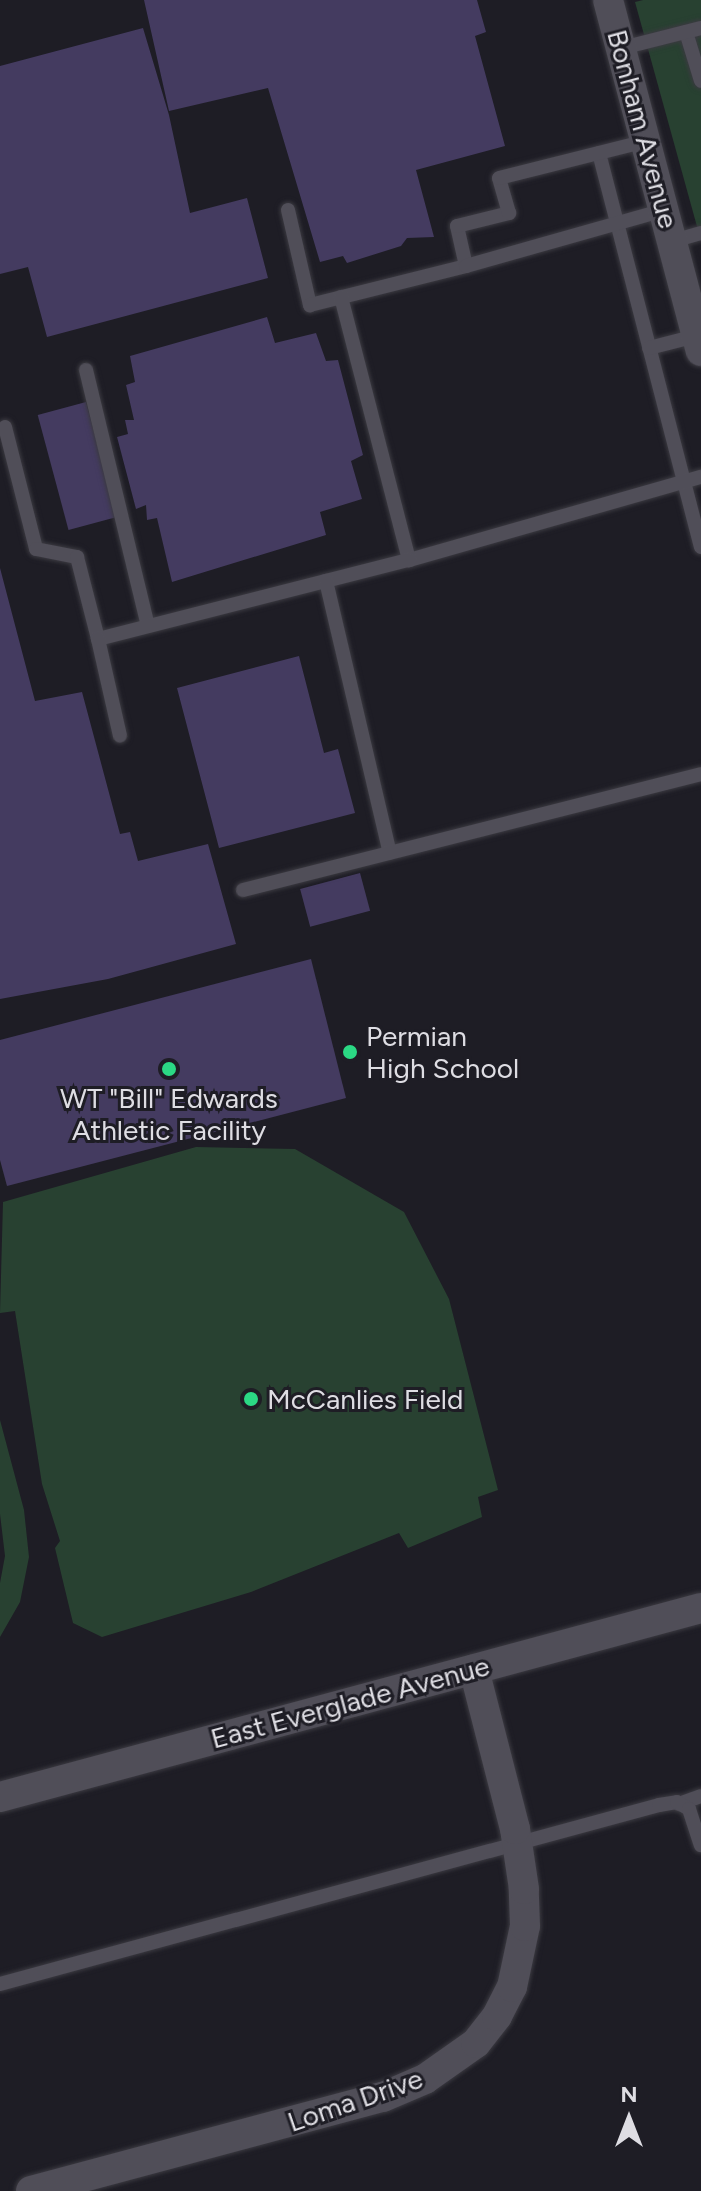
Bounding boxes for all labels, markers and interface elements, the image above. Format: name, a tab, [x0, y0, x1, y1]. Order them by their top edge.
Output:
street label: Bonham Avenue	[600, 26, 686, 232]
place label: Permian High School	[366, 1019, 519, 1085]
marker: Permian High School	[341, 1043, 359, 1061]
marker: WT "Bill" Edwards Athletic Facility	[160, 1060, 178, 1078]
place label: WT "Bill" Edwards Athletic Facility	[60, 1081, 278, 1147]
place label: McCanlies Field	[267, 1382, 463, 1416]
marker: McCanlies Field	[242, 1390, 260, 1408]
street label: East Everglade Avenue	[207, 1649, 493, 1755]
street label: Loma Drive	[283, 2061, 427, 2139]
north arrow	[589, 2079, 669, 2159]
text: N	[620, 2081, 638, 2108]

